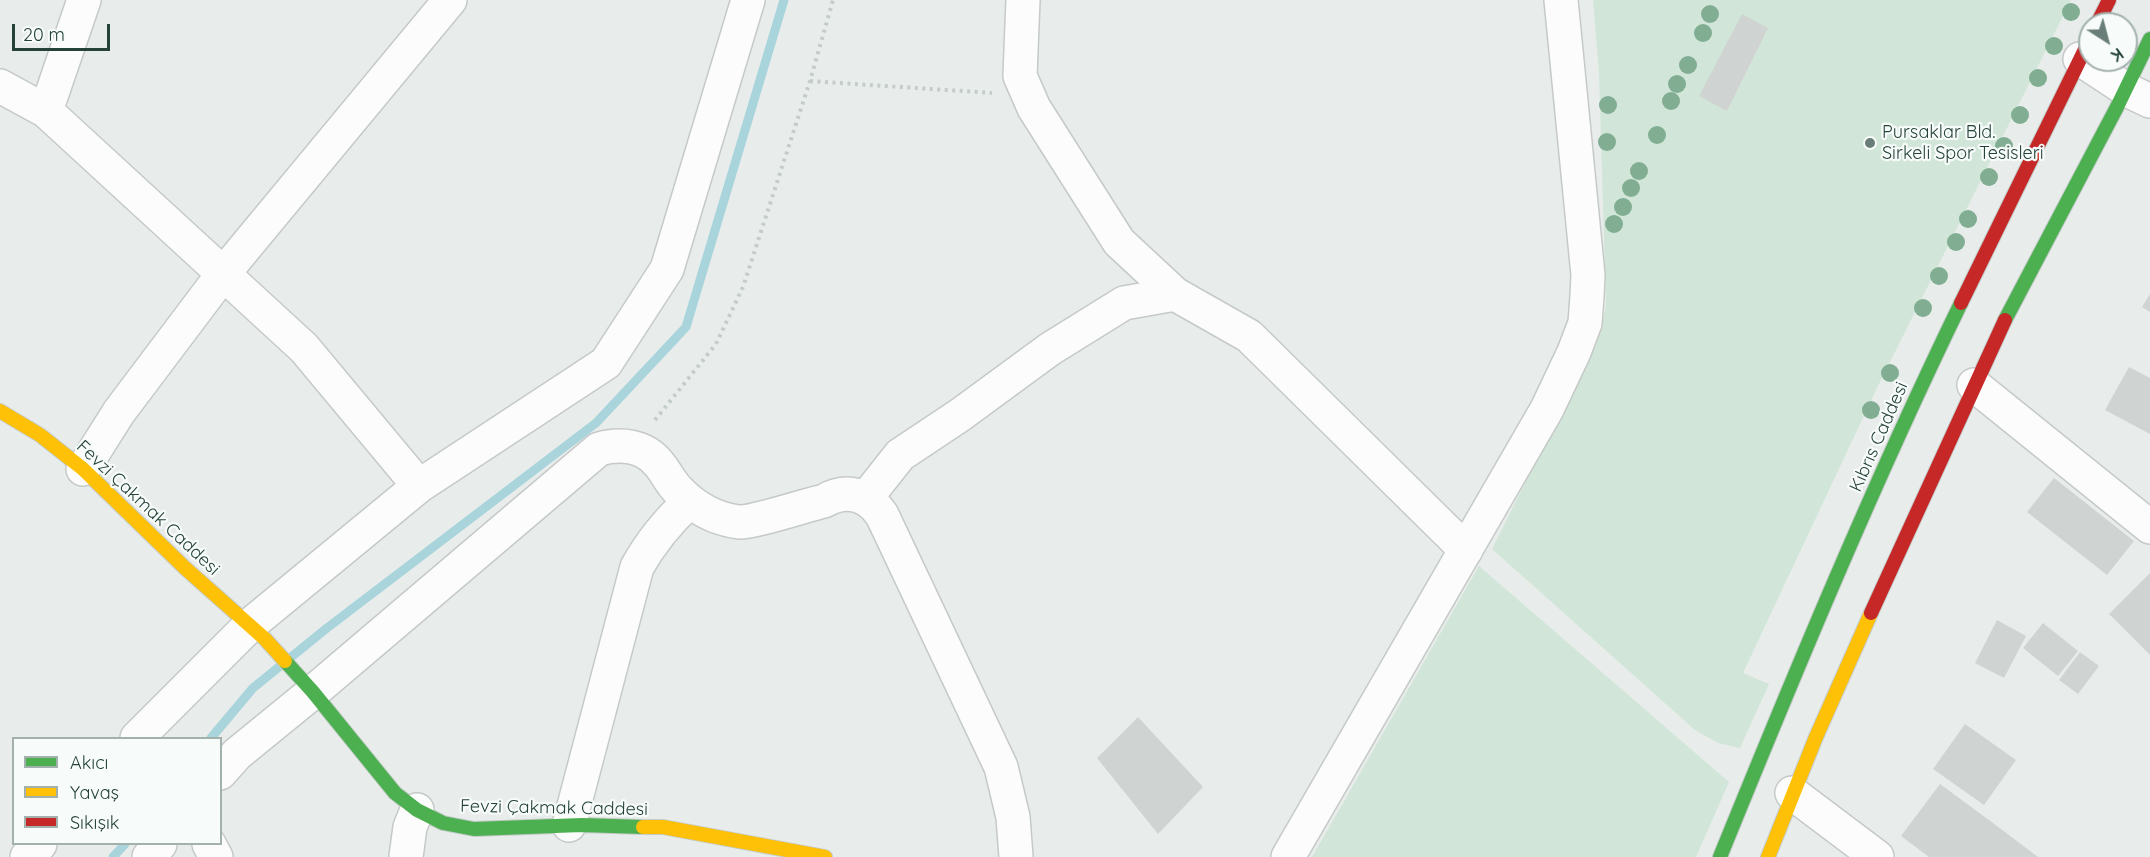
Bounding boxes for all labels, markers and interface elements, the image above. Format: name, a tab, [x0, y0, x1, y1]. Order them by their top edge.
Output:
scale bar	[15, 12, 112, 50]
north arrow	[2078, 12, 2138, 72]
text: 20 m	[23, 23, 65, 46]
text: K	[2107, 44, 2128, 66]
place label: Pursaklar Bld. Sirkeli Spor Tesisleri	[1882, 122, 2043, 164]
marker: Pursaklar Bld. Sirkeli Spor Tesisleri	[1863, 136, 1877, 150]
street label: Kıbrıs Caddesi	[1845, 379, 1913, 495]
street label: Fevzi Çakmak Caddesi	[72, 436, 224, 580]
legend	[12, 737, 222, 845]
text: Akıcı	[70, 751, 108, 774]
text: Yavaş	[70, 781, 119, 804]
street label: Fevzi Çakmak Caddesi	[460, 796, 648, 820]
text: Sıkışık	[70, 811, 119, 834]

